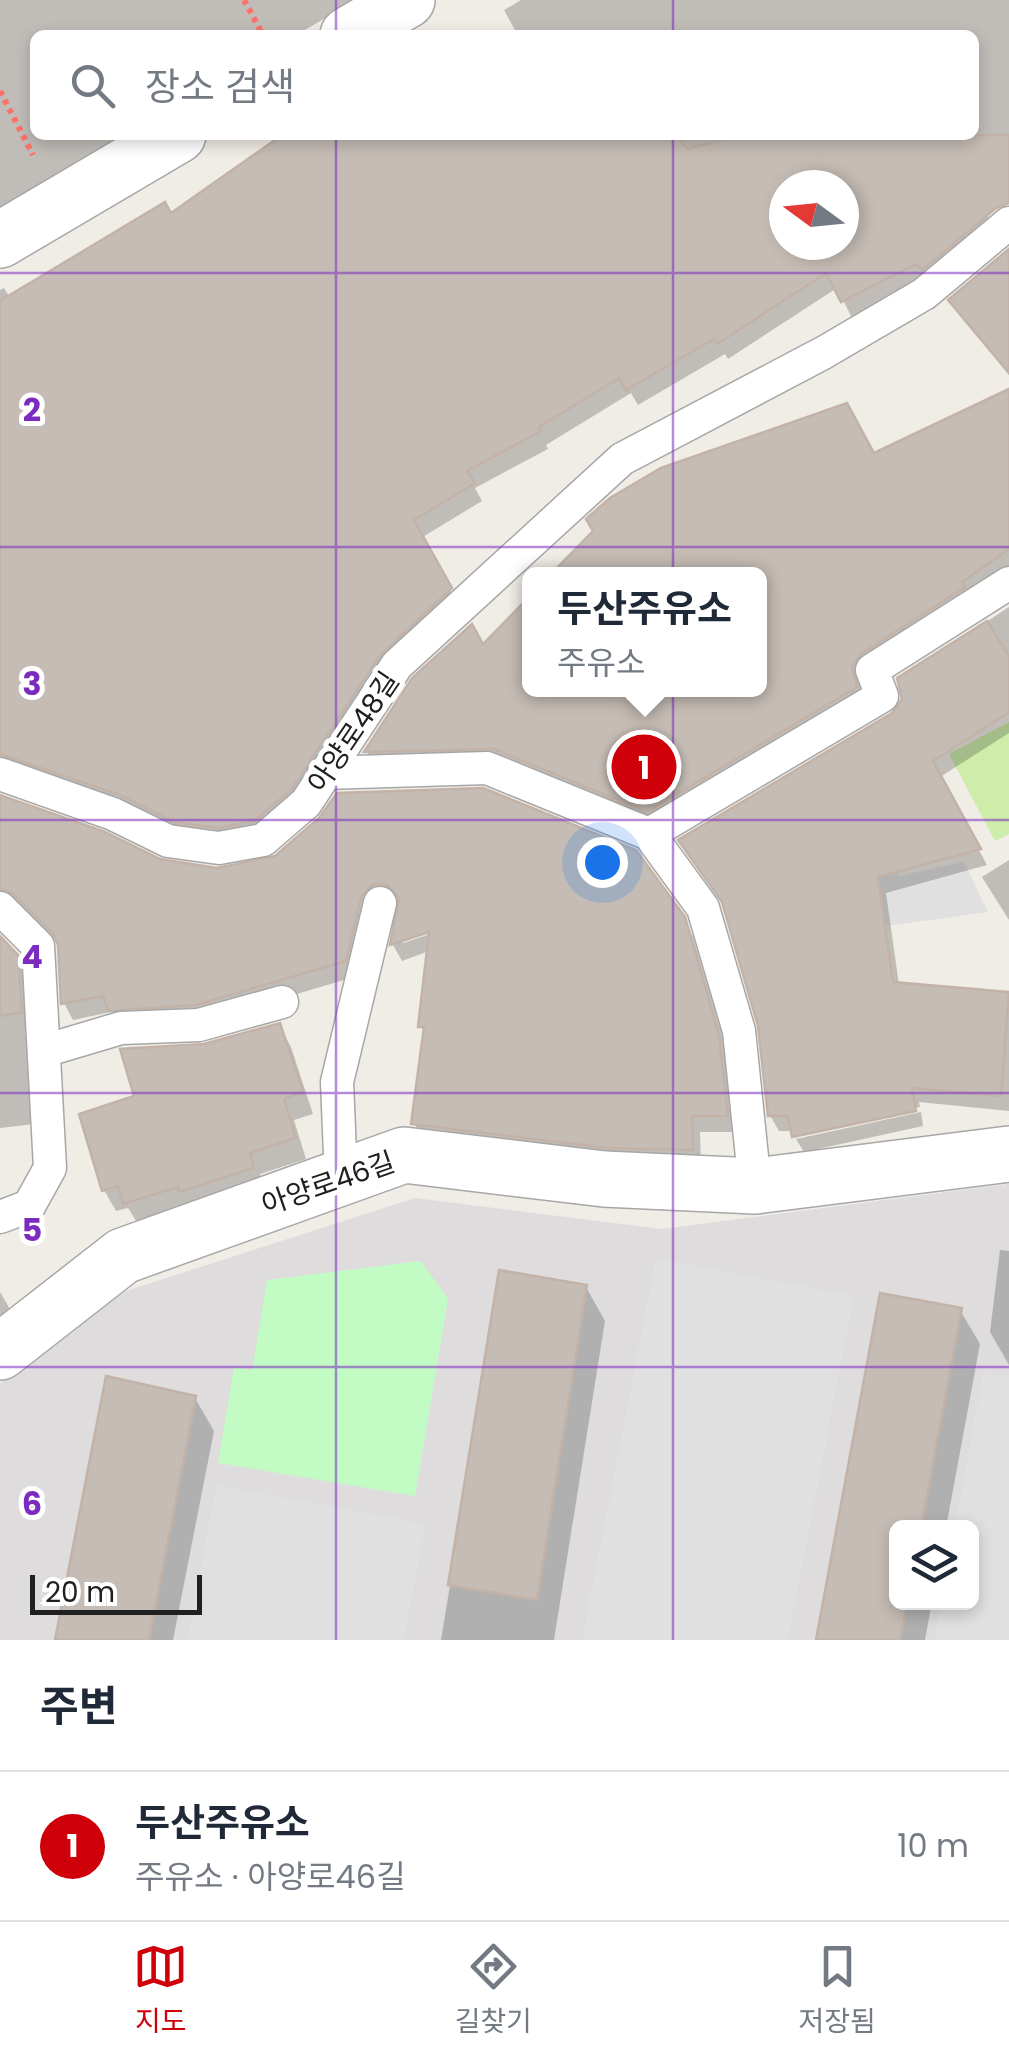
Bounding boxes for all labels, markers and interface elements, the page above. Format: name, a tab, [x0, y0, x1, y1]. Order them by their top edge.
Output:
search box	[30, 30, 979, 140]
icon: search	[65, 58, 120, 113]
text: 장소 검색	[145, 60, 295, 113]
north arrow	[769, 170, 859, 260]
text: 2	[23, 387, 41, 432]
popup	[522, 567, 767, 697]
text: 두산주유소	[557, 582, 732, 635]
text: 주유소	[557, 640, 645, 685]
text: 3	[22, 661, 42, 706]
street label: 아양로48길	[299, 664, 408, 801]
pin: 1	[612, 730, 676, 804]
your location	[577, 837, 628, 888]
text: 4	[21, 934, 43, 979]
street label: 아양로46길	[256, 1142, 400, 1224]
text: 5	[22, 1207, 42, 1252]
text: 6	[22, 1481, 42, 1526]
map controls	[889, 1520, 979, 1610]
button: layers	[889, 1520, 979, 1610]
scale bar	[30, 1570, 202, 1614]
text: 20 m	[45, 1573, 115, 1612]
text: 주변	[40, 1677, 117, 1736]
text: 두산주유소	[135, 1796, 310, 1849]
text: 1	[66, 1823, 79, 1868]
text: 10 m	[897, 1823, 969, 1868]
text: 주유소 · 아양로46길	[135, 1854, 405, 1899]
tab: 지도	[133, 1939, 188, 2043]
tab: 길찾기	[455, 1939, 532, 2043]
tab: 저장됨	[798, 1939, 876, 2043]

